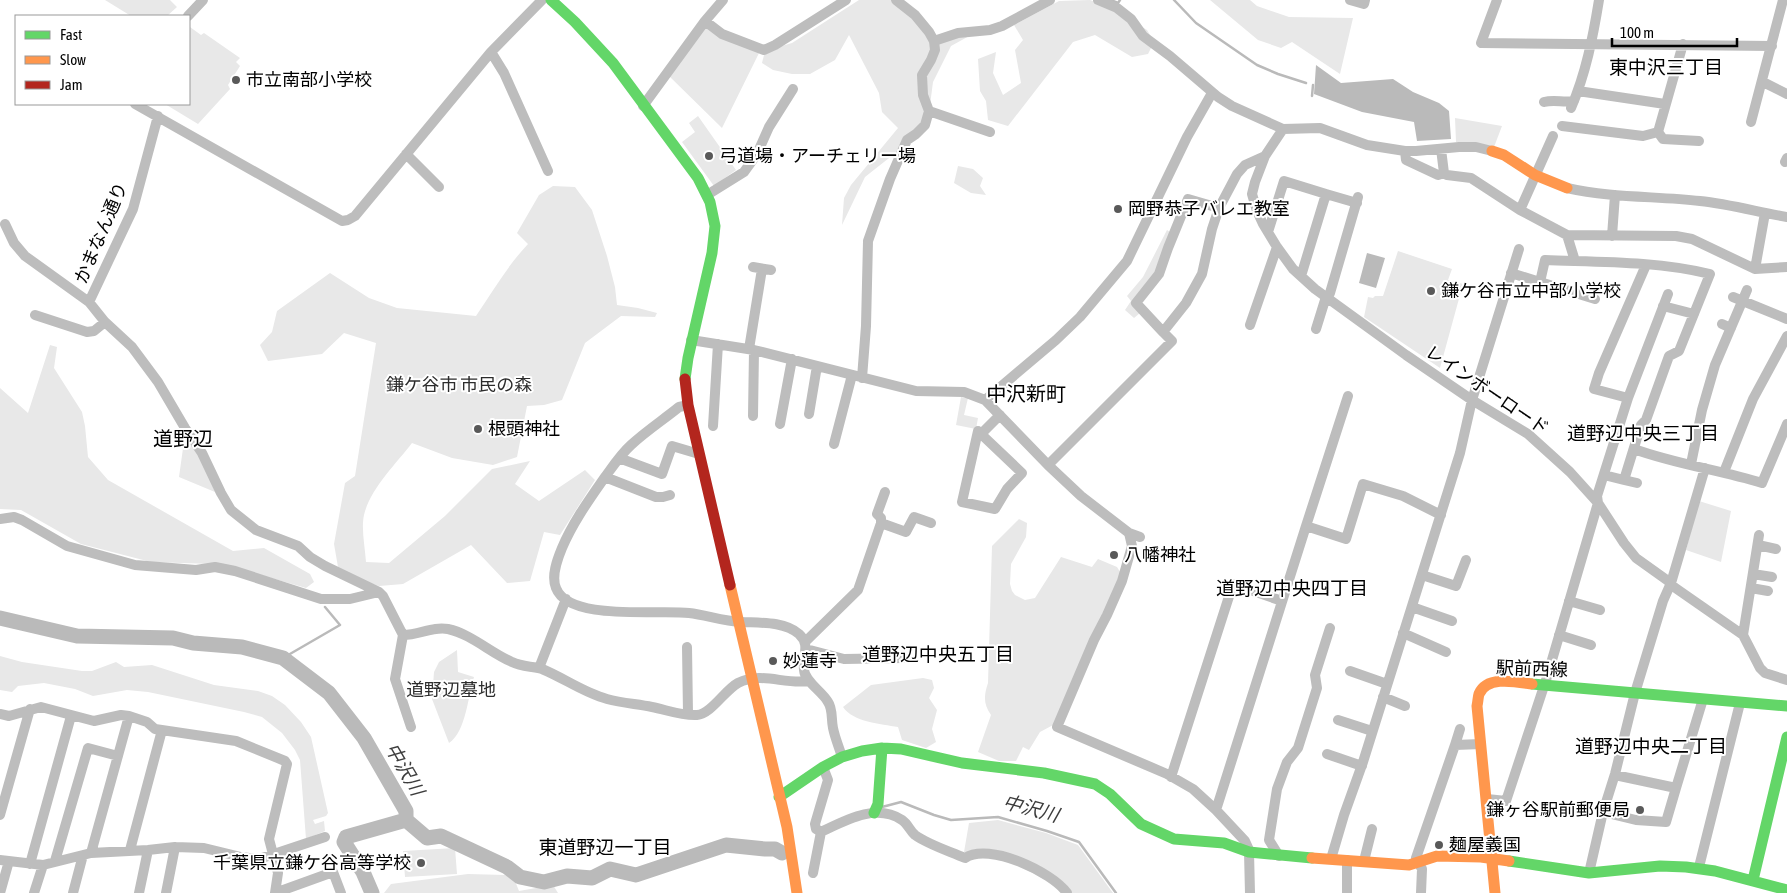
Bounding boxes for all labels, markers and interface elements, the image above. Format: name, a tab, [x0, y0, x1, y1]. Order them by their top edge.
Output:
legend	[15, 15, 190, 105]
scale bar	[1612, 15, 1737, 47]
text: 100 m	[1620, 24, 1654, 41]
text: Fast	[60, 26, 82, 43]
text: Slow	[60, 51, 86, 68]
district label: 東中沢三丁目	[1609, 56, 1723, 78]
place label: 市立南部小学校	[246, 69, 372, 90]
marker: 市立南部小学校	[230, 74, 242, 86]
text: Jam	[60, 76, 83, 93]
place label: 弓道場・アーチェリー場	[719, 145, 916, 166]
marker: 弓道場・アーチェリー場	[703, 150, 715, 162]
street label: かまなん通り	[70, 179, 131, 287]
place label: 岡野恭子バレエ教室	[1128, 198, 1290, 219]
marker: 岡野恭子バレエ教室	[1112, 203, 1124, 215]
place label: 鎌ケ谷市立中部小学校	[1441, 280, 1621, 301]
marker: 鎌ケ谷市立中部小学校	[1425, 285, 1437, 297]
street label: レインボーロード	[1422, 341, 1553, 439]
park label: 鎌ケ谷市 市民の森	[386, 374, 532, 395]
district label: 中沢新町	[986, 382, 1066, 405]
place label: 根頭神社	[488, 418, 560, 439]
district label: 道野辺中央三丁目	[1567, 422, 1719, 444]
marker: 根頭神社	[472, 423, 484, 435]
district label: 道野辺	[153, 427, 213, 450]
place label: 八幡神社	[1124, 544, 1196, 565]
marker: 八幡神社	[1108, 549, 1120, 561]
district label: 道野辺中央四丁目	[1216, 577, 1368, 599]
district label: 道野辺中央五丁目	[862, 643, 1014, 665]
place label: 妙蓮寺	[783, 650, 837, 671]
marker: 妙蓮寺	[767, 655, 779, 667]
street label: 駅前西線	[1496, 657, 1568, 680]
park label: 道野辺墓地	[406, 679, 496, 700]
district label: 道野辺中央二丁目	[1575, 735, 1727, 757]
water label: 中沢川	[381, 739, 430, 801]
water label: 中沢川	[1001, 790, 1063, 827]
place label: 鎌ヶ谷駅前郵便局	[1486, 799, 1630, 820]
marker: 鎌ヶ谷駅前郵便局	[1634, 804, 1646, 816]
place label: 麺屋義国	[1449, 834, 1521, 855]
district label: 東道野辺一丁目	[538, 836, 672, 858]
marker: 麺屋義国	[1433, 839, 1445, 851]
place label: 千葉県立鎌ケ谷高等学校	[213, 852, 411, 873]
marker: 千葉県立鎌ケ谷高等学校	[415, 857, 427, 869]

